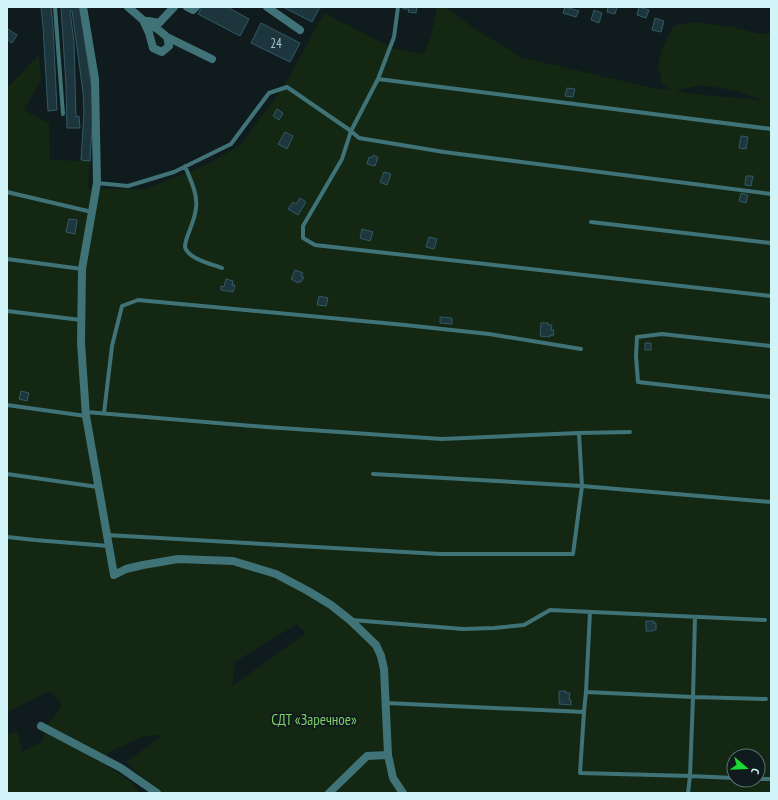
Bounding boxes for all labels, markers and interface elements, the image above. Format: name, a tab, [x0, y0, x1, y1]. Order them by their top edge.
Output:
house number: 24	[270, 35, 282, 52]
park label: СДТ «Заречное»	[271, 710, 357, 729]
north arrow	[726, 748, 766, 788]
text: С	[748, 767, 763, 776]

